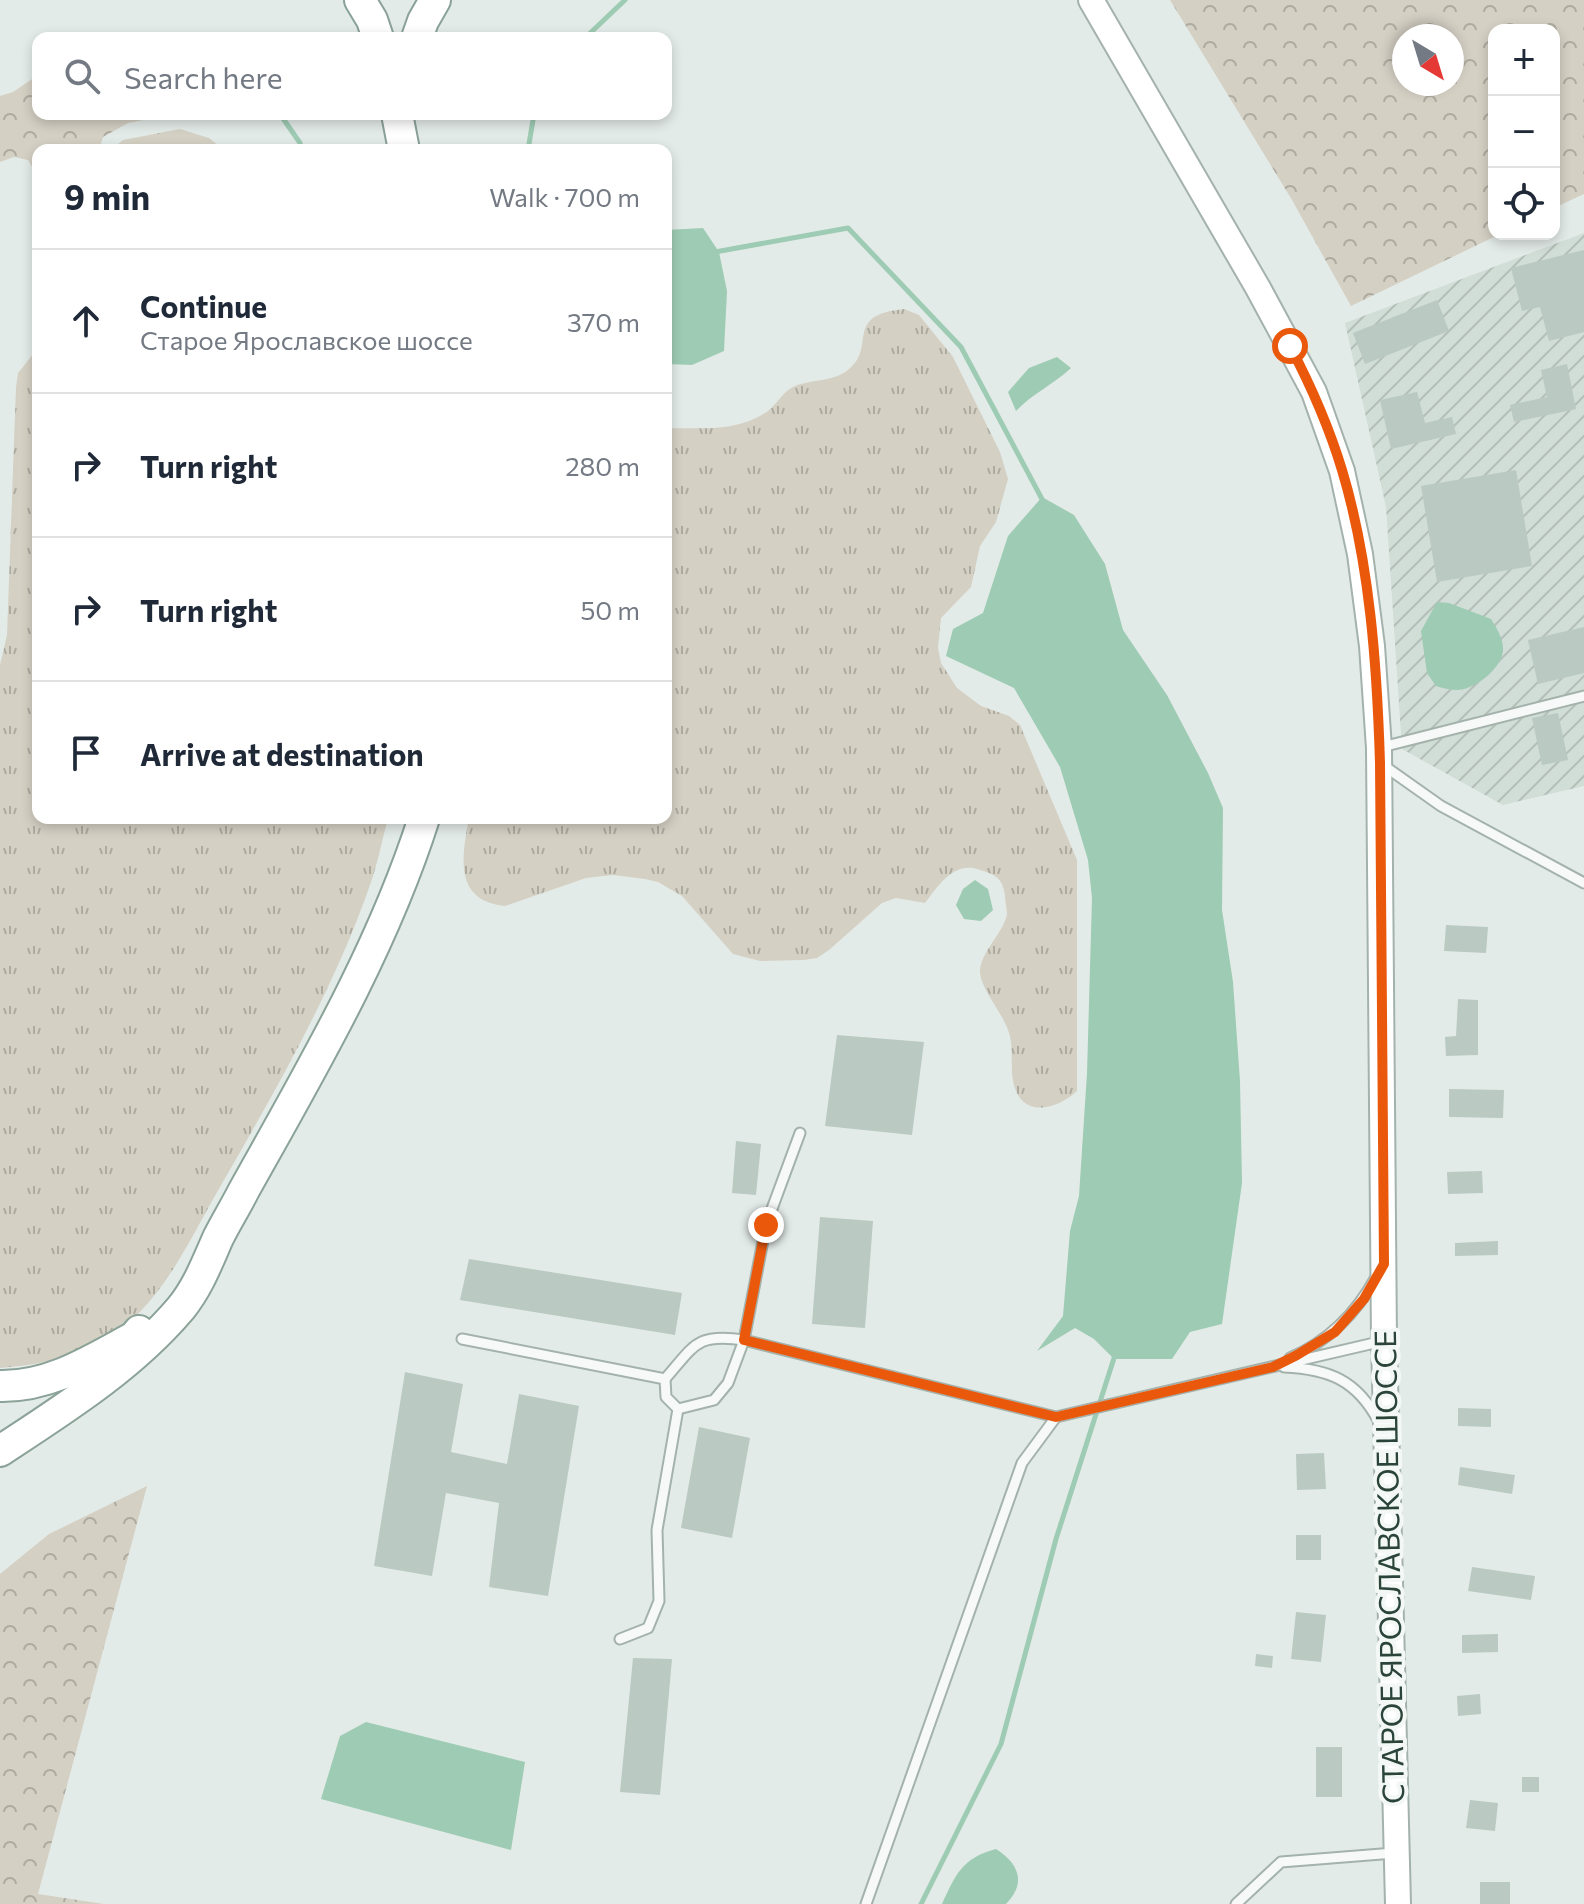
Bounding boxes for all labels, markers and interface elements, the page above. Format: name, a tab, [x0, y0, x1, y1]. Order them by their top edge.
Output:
north arrow	[1392, 24, 1464, 96]
map controls	[1488, 24, 1560, 240]
button: +	[1488, 24, 1560, 96]
search box	[32, 32, 672, 120]
icon: search	[60, 54, 104, 98]
text: Search here	[124, 58, 283, 95]
button: −	[1488, 96, 1560, 168]
button: locate	[1488, 168, 1560, 240]
text: 9 min	[64, 175, 150, 217]
text: Walk · 700 m	[489, 181, 640, 212]
text: Continue	[140, 287, 267, 324]
icon: ahead	[64, 299, 108, 343]
text: 370 m	[567, 306, 640, 337]
text: Старое Ярославское шоссе	[140, 324, 473, 355]
route start	[1272, 328, 1308, 364]
icon: right	[64, 443, 108, 487]
text: Turn right	[140, 447, 277, 484]
text: 280 m	[565, 450, 640, 481]
icon: right	[64, 587, 108, 631]
text: Turn right	[140, 591, 277, 628]
text: 50 m	[580, 594, 640, 625]
icon: arrive	[64, 731, 108, 775]
text: Arrive at destination	[140, 735, 424, 772]
route end	[748, 1207, 784, 1243]
street label: СТАРОЕ ЯРОСЛАВСКОЕ ШОССЕ	[1365, 1330, 1410, 1804]

